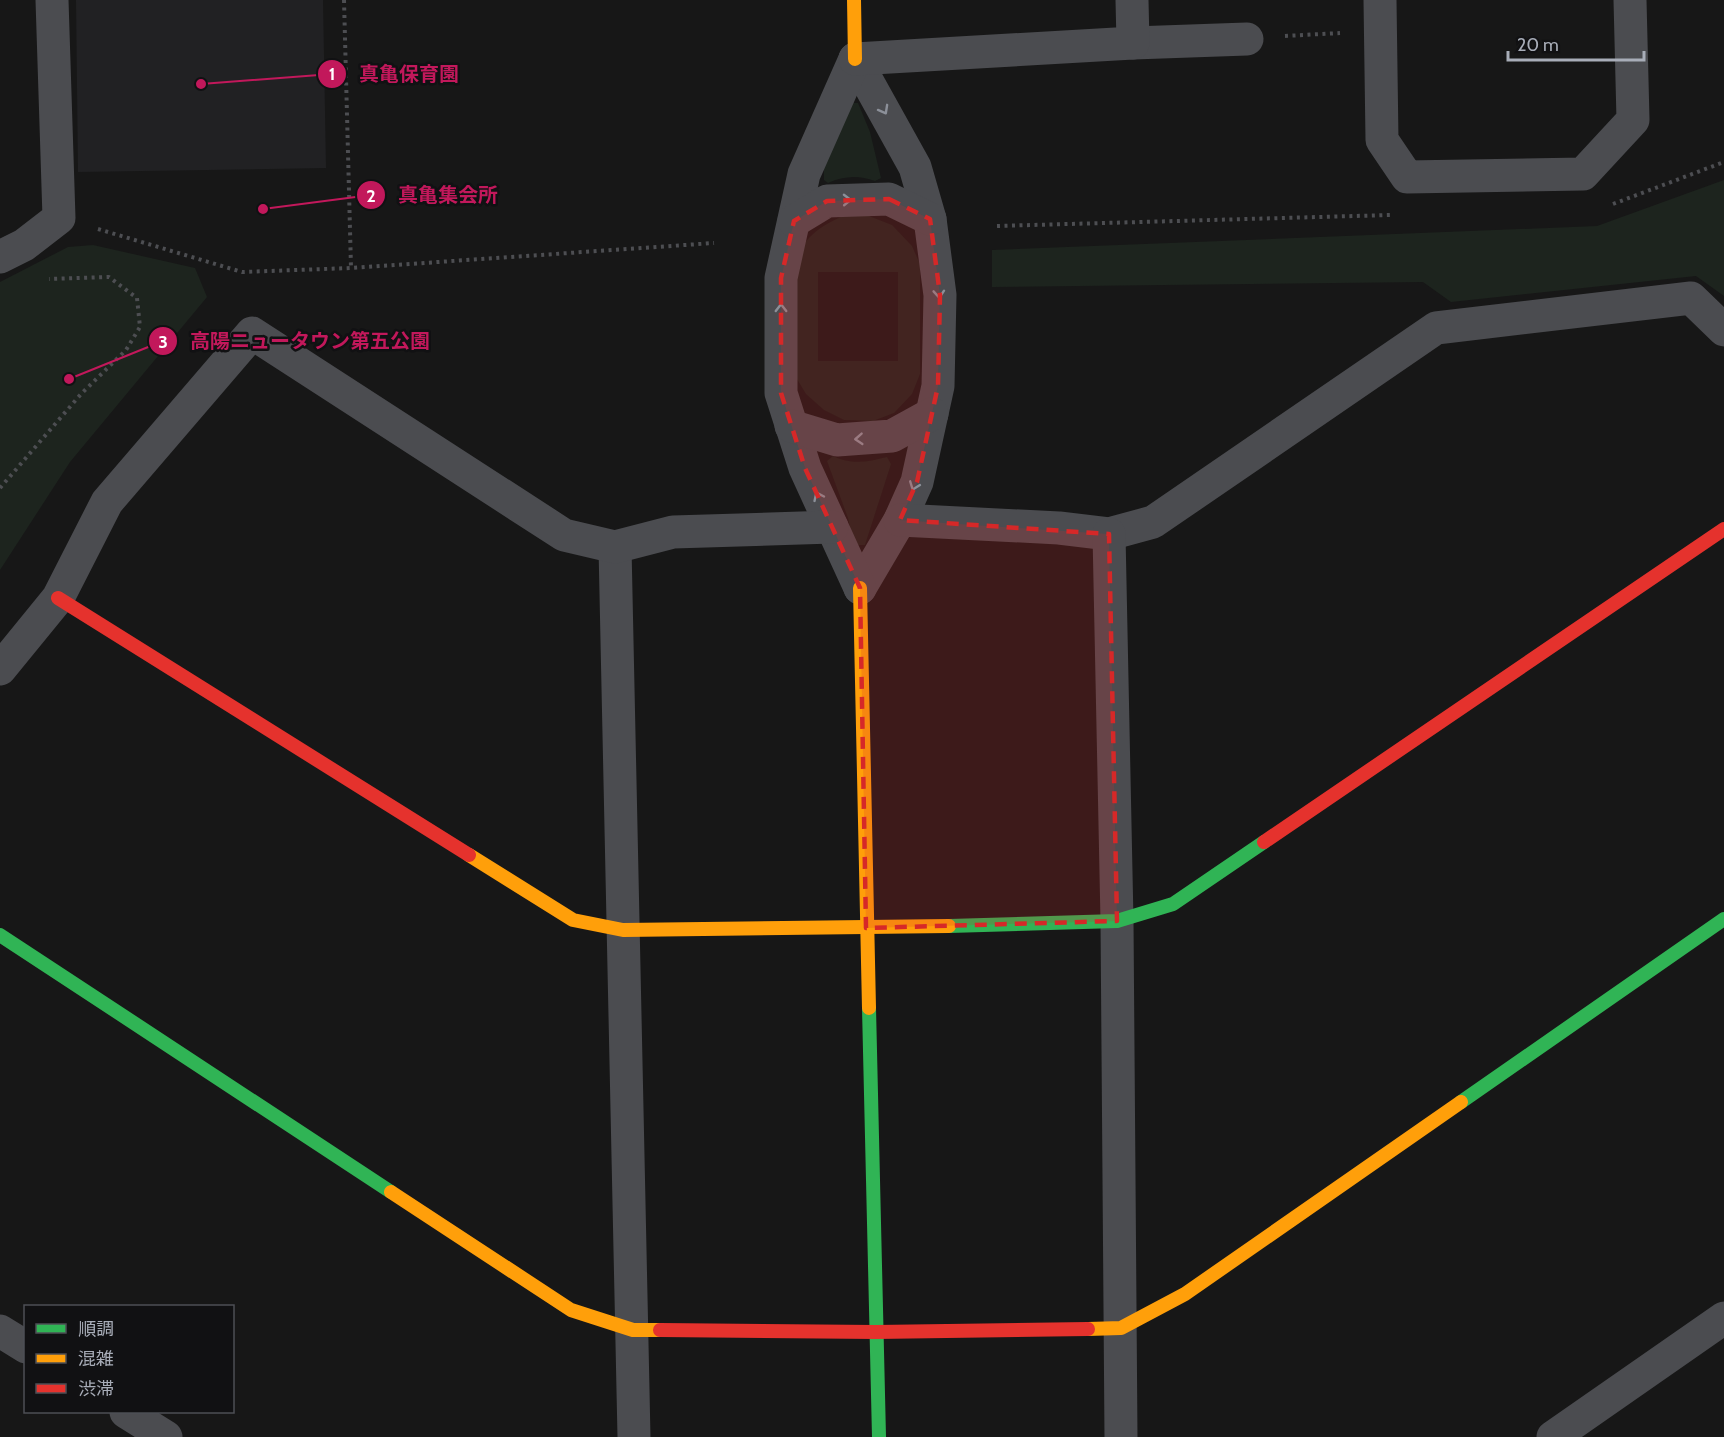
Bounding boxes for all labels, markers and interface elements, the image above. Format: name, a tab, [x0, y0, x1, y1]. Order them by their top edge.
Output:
scale bar	[1508, 24, 1644, 62]
text: 20 m	[1517, 34, 1559, 56]
callout: 真亀保育園	[317, 55, 471, 93]
text: 真亀保育園	[359, 62, 459, 86]
text: 1	[329, 63, 335, 85]
one-way arrow	[877, 104, 888, 114]
callout: 真亀集会所	[356, 176, 510, 214]
text: 真亀集会所	[398, 183, 498, 207]
text: 2	[366, 185, 376, 207]
one-way arrow	[842, 194, 851, 207]
one-way arrow	[932, 290, 945, 299]
one-way arrow	[775, 303, 787, 312]
callout: 高陽ニュータウン第五公園	[148, 322, 442, 360]
text: 高陽ニュータウン第五公園	[190, 329, 430, 353]
text: 3	[158, 331, 168, 353]
one-way arrow	[854, 432, 863, 445]
one-way arrow	[909, 481, 922, 491]
one-way arrow	[814, 492, 826, 503]
legend	[24, 1305, 234, 1413]
text: 順調	[78, 1318, 114, 1340]
text: 混雑	[78, 1348, 114, 1370]
text: 渋滞	[78, 1378, 114, 1400]

